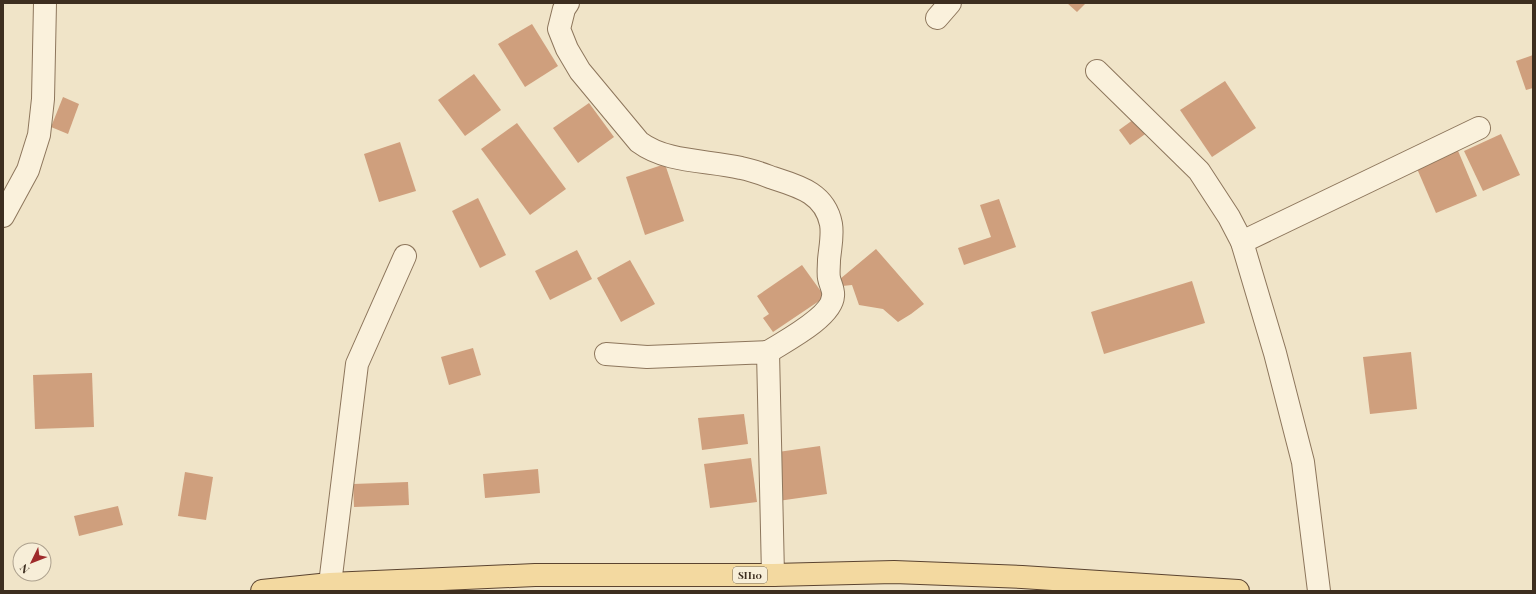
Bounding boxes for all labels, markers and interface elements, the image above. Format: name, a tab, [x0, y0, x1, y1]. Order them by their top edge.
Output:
north arrow	[12, 542, 52, 582]
text: N	[16, 561, 33, 577]
road number: SH10	[733, 567, 767, 583]

